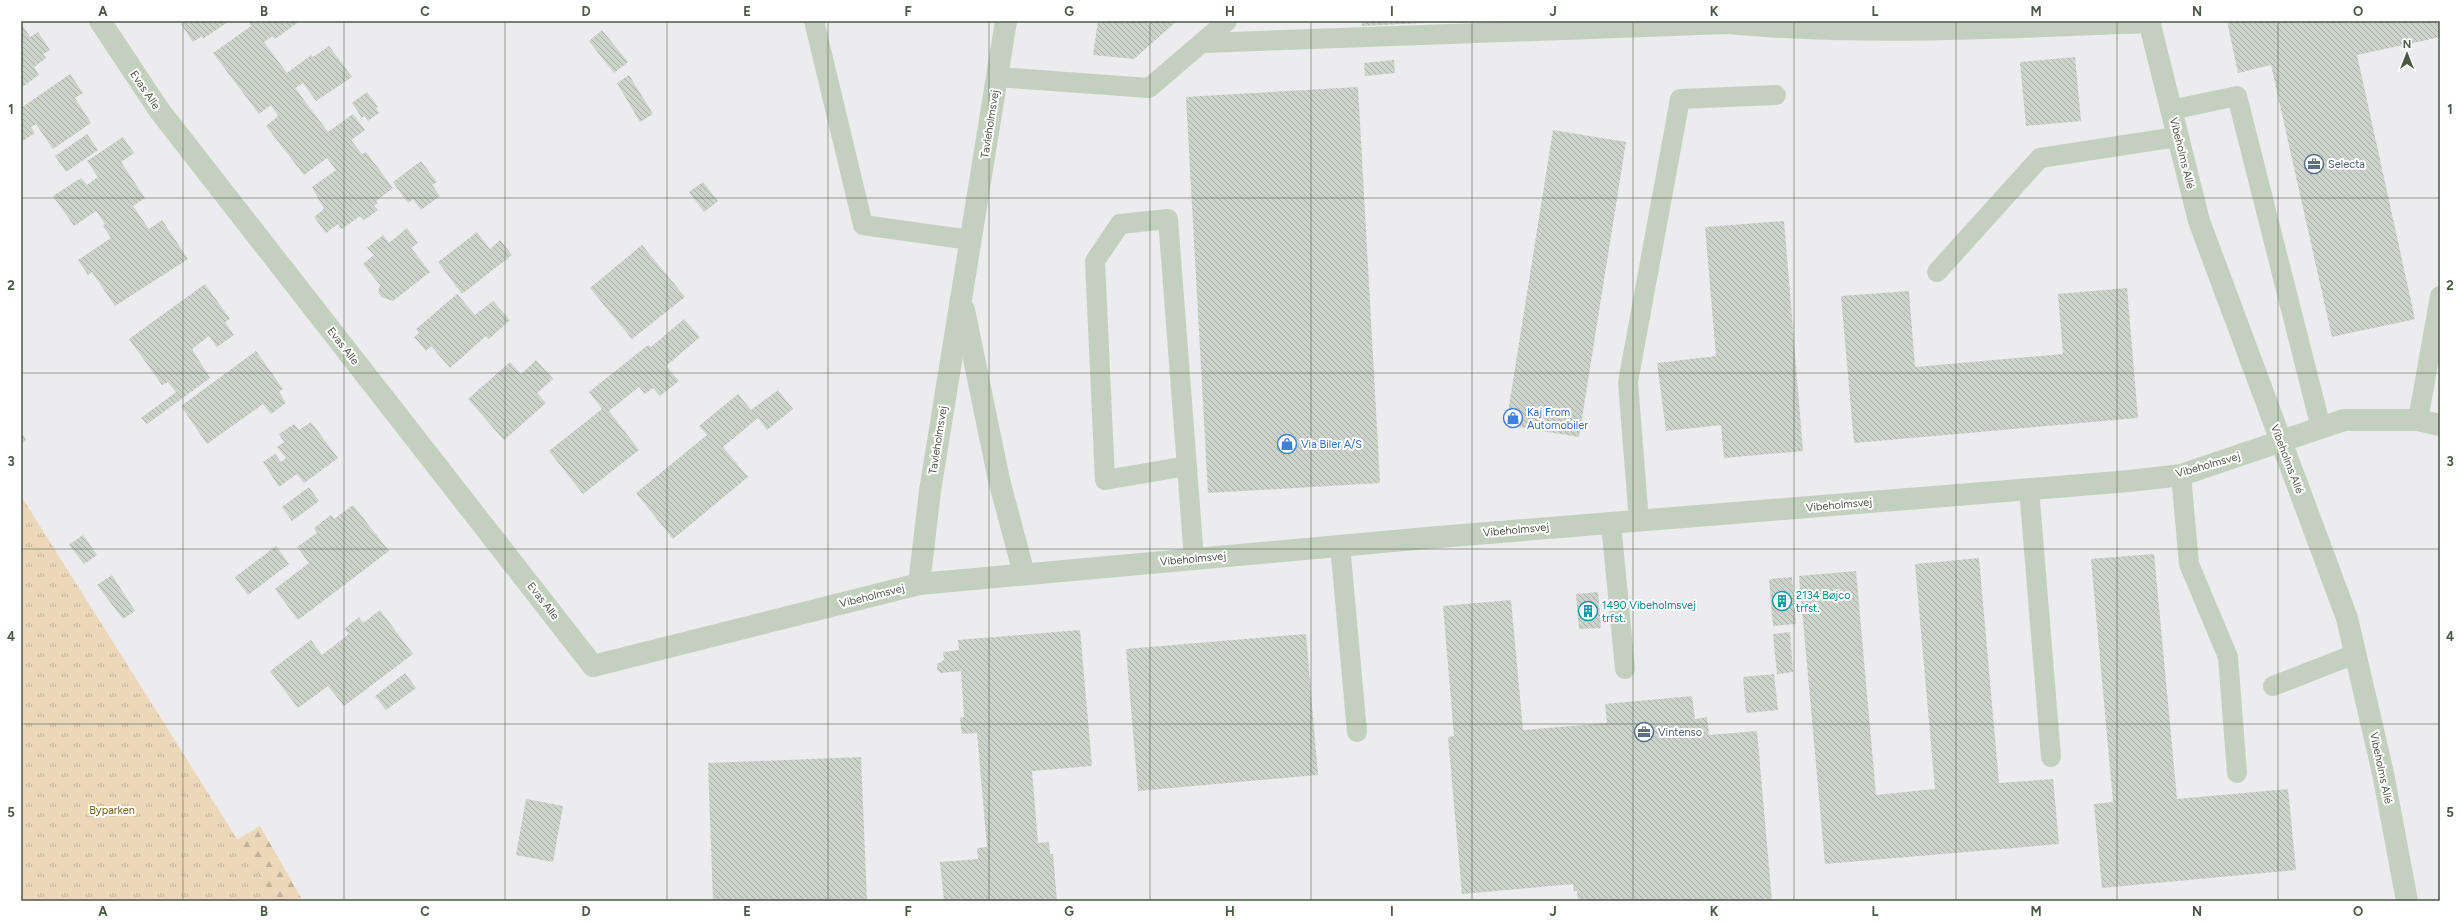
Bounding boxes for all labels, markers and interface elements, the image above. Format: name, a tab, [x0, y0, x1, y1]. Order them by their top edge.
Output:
text: A	[98, 4, 108, 19]
text: B	[260, 4, 268, 19]
text: C	[420, 4, 430, 19]
text: D	[581, 4, 591, 19]
text: E	[743, 4, 751, 19]
text: F	[904, 4, 912, 19]
text: G	[1064, 4, 1074, 19]
text: H	[1225, 4, 1235, 19]
text: I	[1390, 4, 1394, 19]
text: J	[1549, 4, 1557, 19]
text: K	[1710, 4, 1719, 19]
text: L	[1872, 4, 1879, 19]
text: M	[2030, 4, 2042, 19]
text: N	[2192, 4, 2202, 19]
text: O	[2353, 4, 2363, 19]
north arrow	[2387, 34, 2427, 74]
text: N	[2403, 38, 2411, 51]
street label: Evas Alle	[127, 68, 163, 112]
street label: Tavleholmsvej	[978, 89, 1002, 159]
text: 1	[8, 102, 14, 117]
text: 1	[2447, 102, 2453, 117]
street label: Vibeholms Allé	[2167, 116, 2197, 190]
office icon: Selecta	[2303, 153, 2325, 175]
place label: Selecta	[2328, 158, 2365, 171]
text: 2	[7, 278, 15, 293]
text: 2	[2446, 278, 2454, 293]
street label: Evas Alle	[324, 325, 362, 367]
street label: Tavleholmsvej	[926, 405, 950, 475]
place label: Kaj From Automobiler	[1527, 406, 1588, 432]
shop icon: Kaj From Automobiler	[1502, 407, 1524, 429]
street label: Vibeholms Allé	[2268, 423, 2306, 495]
shop icon: Via Biler A/S	[1276, 433, 1298, 455]
place label: Via Biler A/S	[1301, 438, 1362, 451]
street label: Vibeholmsvej	[2174, 450, 2242, 480]
text: 3	[7, 454, 15, 469]
text: 3	[2446, 454, 2454, 469]
street label: Vibeholmsvej	[1805, 496, 1873, 514]
street label: Vibeholmsvej	[1482, 521, 1550, 539]
street label: Vibeholmsvej	[1159, 550, 1227, 568]
street label: Evas Alle	[524, 580, 562, 622]
street label: Vibeholmsvej	[838, 582, 906, 610]
place label: 2134 Bøjco trfst.	[1796, 589, 1851, 615]
building icon: 2134 Bøjco trfst.	[1771, 590, 1793, 612]
place label: 1490 Vibeholmsvej trfst.	[1602, 599, 1696, 625]
building icon: 1490 Vibeholmsvej trfst.	[1577, 600, 1599, 622]
text: 4	[7, 629, 15, 644]
text: 4	[2446, 629, 2454, 644]
office icon: Vintenso	[1633, 721, 1655, 743]
place label: Vintenso	[1658, 726, 1702, 739]
street label: Vibeholms Allé	[2367, 731, 2395, 805]
park label: Byparken	[89, 804, 135, 817]
text: 5	[7, 805, 15, 820]
text: 5	[2446, 805, 2454, 820]
text: A	[98, 904, 108, 919]
text: B	[260, 904, 268, 919]
text: C	[420, 904, 430, 919]
text: D	[581, 904, 591, 919]
text: E	[743, 904, 751, 919]
text: F	[904, 904, 912, 919]
text: G	[1064, 904, 1074, 919]
text: H	[1225, 904, 1235, 919]
text: I	[1390, 904, 1394, 919]
text: J	[1549, 904, 1557, 919]
text: K	[1710, 904, 1719, 919]
text: L	[1872, 904, 1879, 919]
text: M	[2030, 904, 2042, 919]
text: N	[2192, 904, 2202, 919]
text: O	[2353, 904, 2363, 919]

